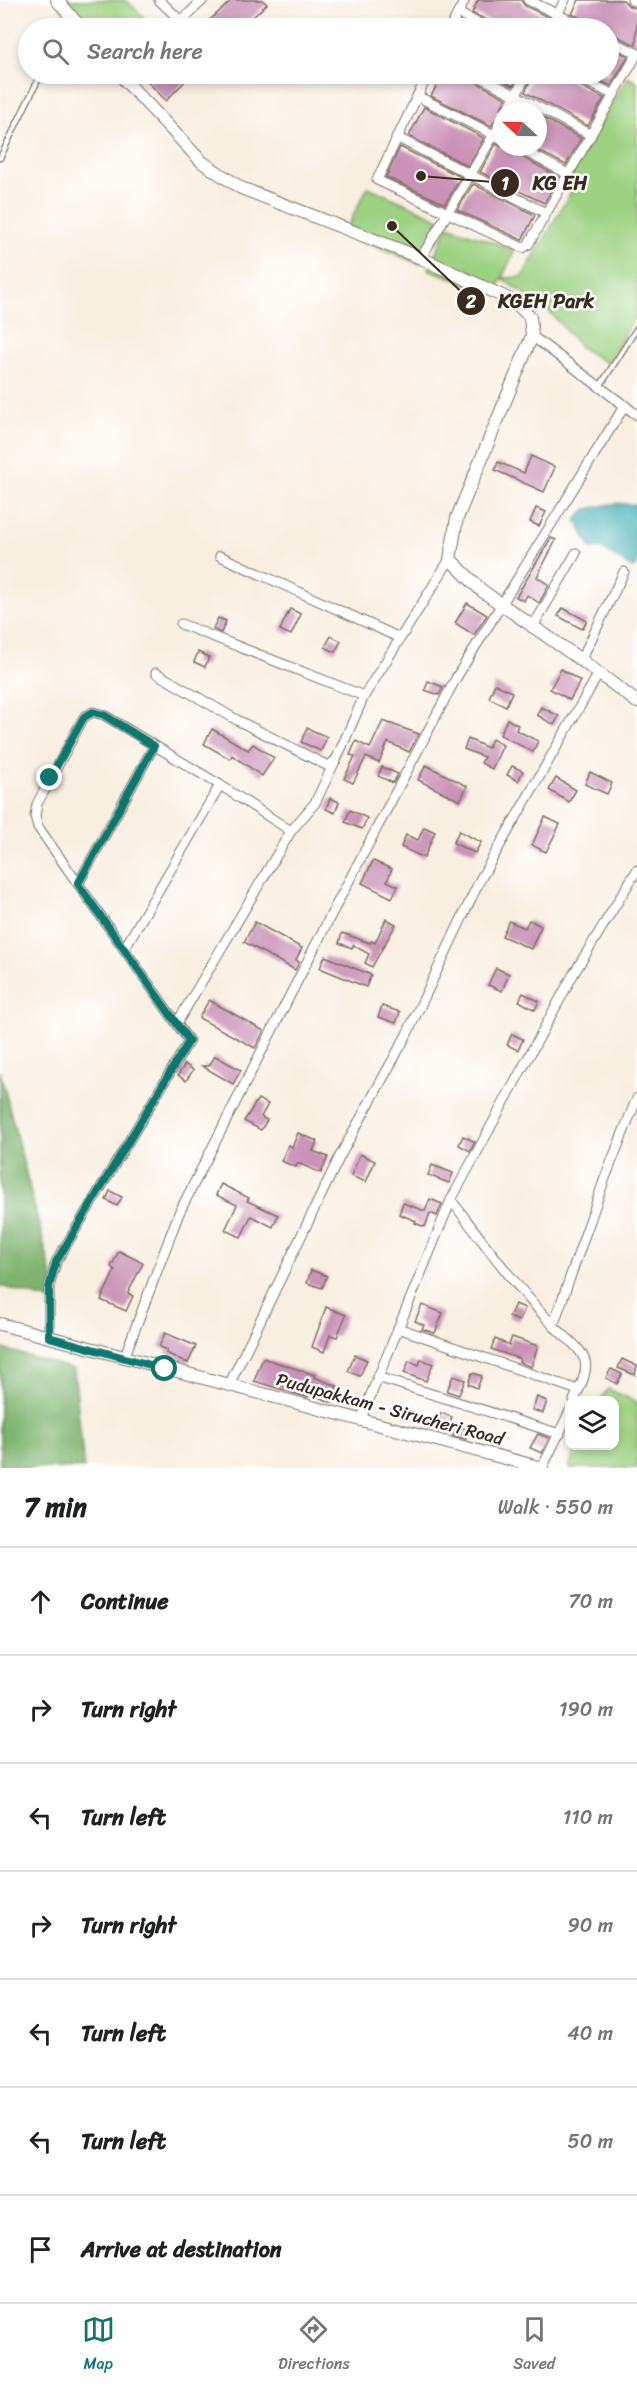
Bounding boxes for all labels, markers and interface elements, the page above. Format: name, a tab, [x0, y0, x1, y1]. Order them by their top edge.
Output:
search box	[18, 18, 619, 84]
text: Search here	[87, 32, 203, 71]
icon: search	[39, 35, 72, 68]
north arrow	[493, 102, 547, 156]
callout: KG EH	[490, 164, 599, 202]
text: KG EH	[531, 166, 588, 201]
text: 1	[501, 168, 509, 200]
callout: KGEH Park	[456, 282, 606, 320]
text: KGEH Park	[497, 284, 594, 319]
text: 2	[465, 286, 477, 318]
route end	[36, 764, 62, 790]
route start	[151, 1355, 177, 1381]
street label: Pudupakkam - Sirucheri Road	[273, 1363, 509, 1455]
map controls	[565, 1396, 619, 1450]
button: layers	[565, 1396, 619, 1450]
text: 7 min	[24, 1484, 87, 1530]
text: Walk · 550 m	[498, 1490, 613, 1525]
text: Continue	[81, 1582, 169, 1621]
text: 70 m	[568, 1584, 613, 1619]
icon: ahead	[24, 1585, 57, 1618]
text: Turn right	[81, 1690, 176, 1729]
text: 190 m	[559, 1692, 613, 1727]
icon: right	[24, 1693, 57, 1726]
text: Turn left	[81, 1798, 166, 1837]
text: 110 m	[563, 1800, 613, 1835]
icon: left	[24, 1801, 57, 1834]
text: Turn right	[81, 1906, 176, 1945]
text: 90 m	[568, 1908, 613, 1943]
icon: right	[24, 1909, 57, 1942]
text: Turn left	[81, 2014, 166, 2053]
text: 40 m	[567, 2016, 613, 2051]
icon: left	[24, 2017, 57, 2050]
text: Turn left	[81, 2122, 166, 2161]
text: 50 m	[568, 2124, 613, 2159]
icon: left	[24, 2125, 57, 2158]
text: Arrive at destination	[81, 2230, 282, 2269]
icon: arrive	[24, 2233, 57, 2266]
tab: Map	[82, 2313, 115, 2378]
tab: Directions	[278, 2313, 350, 2378]
tab: Saved	[513, 2313, 555, 2378]

